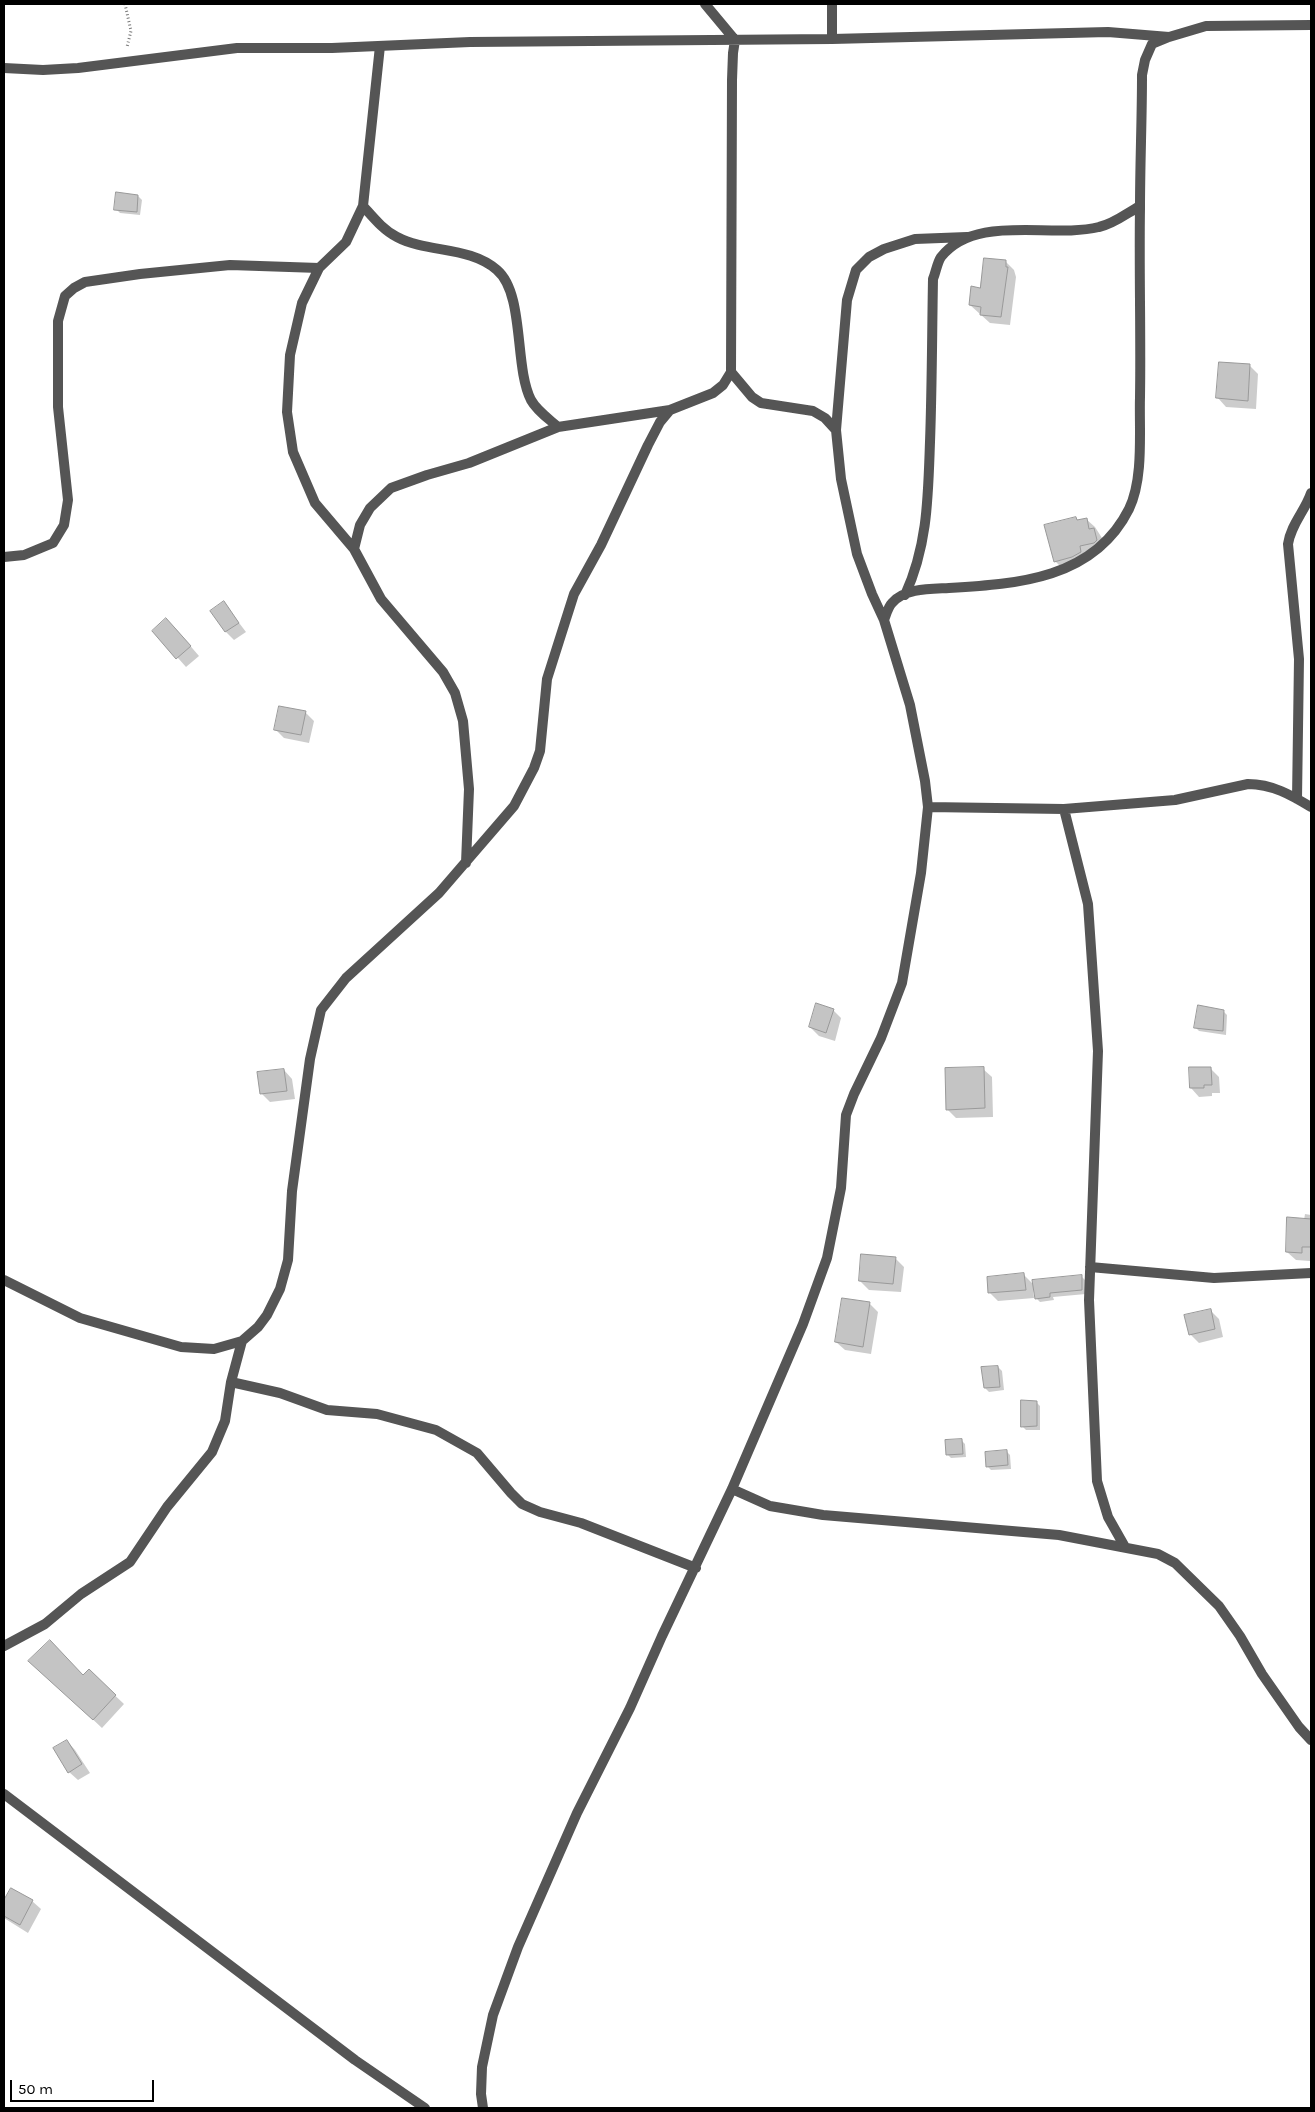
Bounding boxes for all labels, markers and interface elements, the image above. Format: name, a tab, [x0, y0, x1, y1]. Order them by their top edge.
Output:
scale bar	[12, 2070, 156, 2102]
text: 50 m	[18, 2080, 53, 2098]

